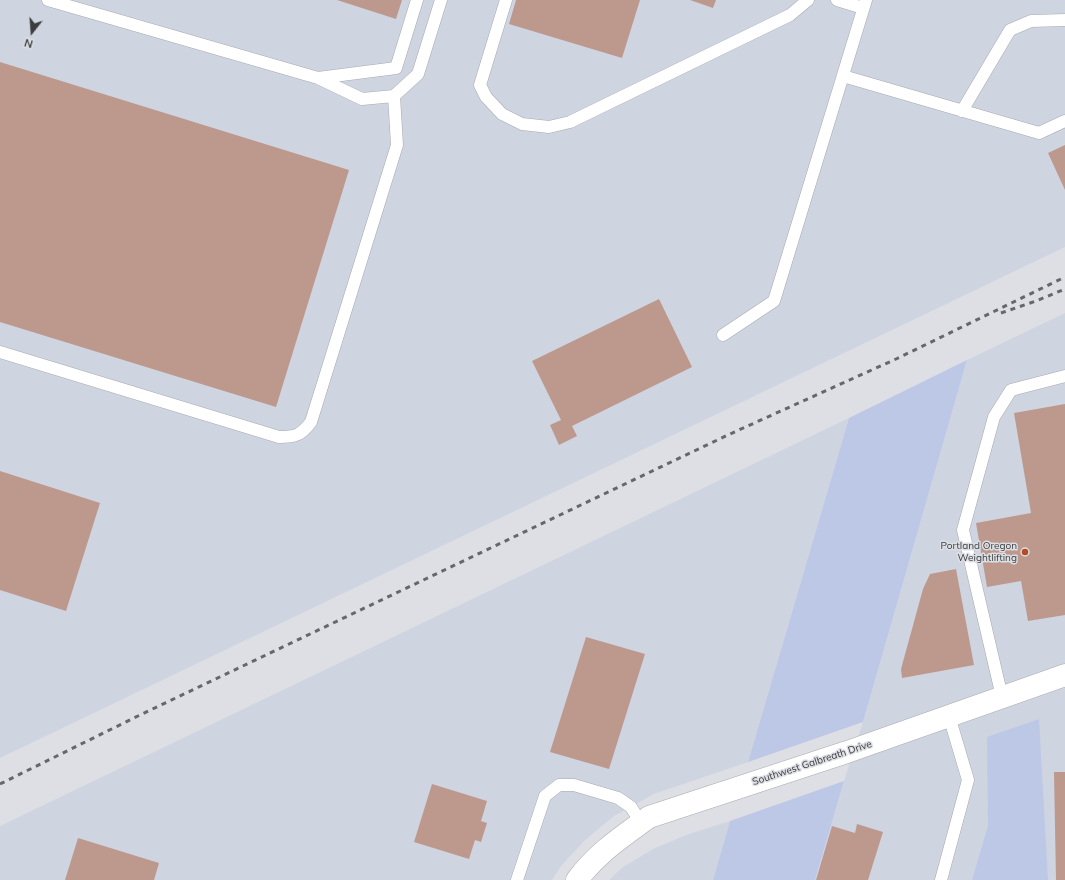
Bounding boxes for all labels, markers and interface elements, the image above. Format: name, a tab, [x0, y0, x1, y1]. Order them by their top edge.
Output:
north arrow	[12, 12, 52, 52]
text: N	[22, 36, 35, 51]
place label: Portland Oregon Weightlifting	[940, 540, 1017, 564]
marker: Portland Oregon Weightlifting	[1020, 547, 1030, 557]
street label: Southwest Galbreath Drive	[751, 738, 873, 788]

